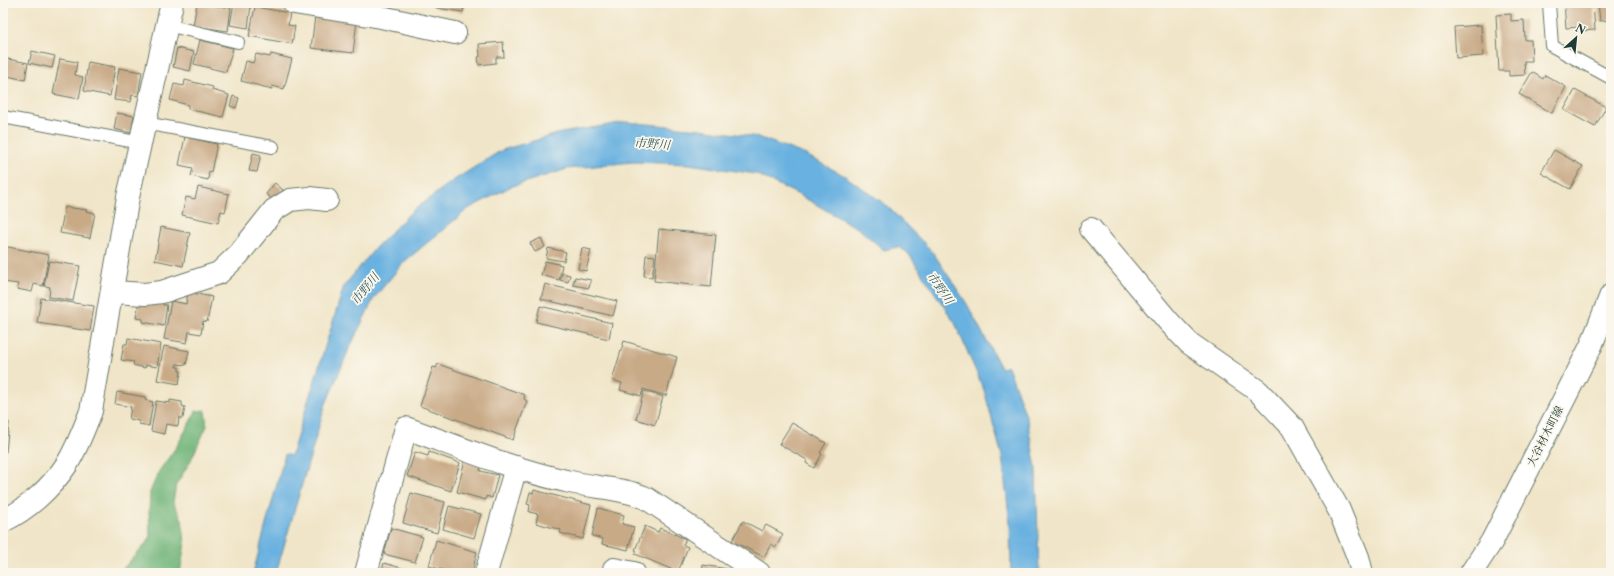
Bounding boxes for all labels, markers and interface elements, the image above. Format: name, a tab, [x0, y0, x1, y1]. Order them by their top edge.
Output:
north arrow	[1556, 18, 1596, 58]
text: N	[1573, 21, 1588, 38]
water label: 市野川	[634, 135, 673, 152]
water label: 市野川	[347, 268, 383, 307]
water label: 市野川	[924, 269, 958, 308]
street label: 大谷材木町線	[1524, 403, 1566, 469]

